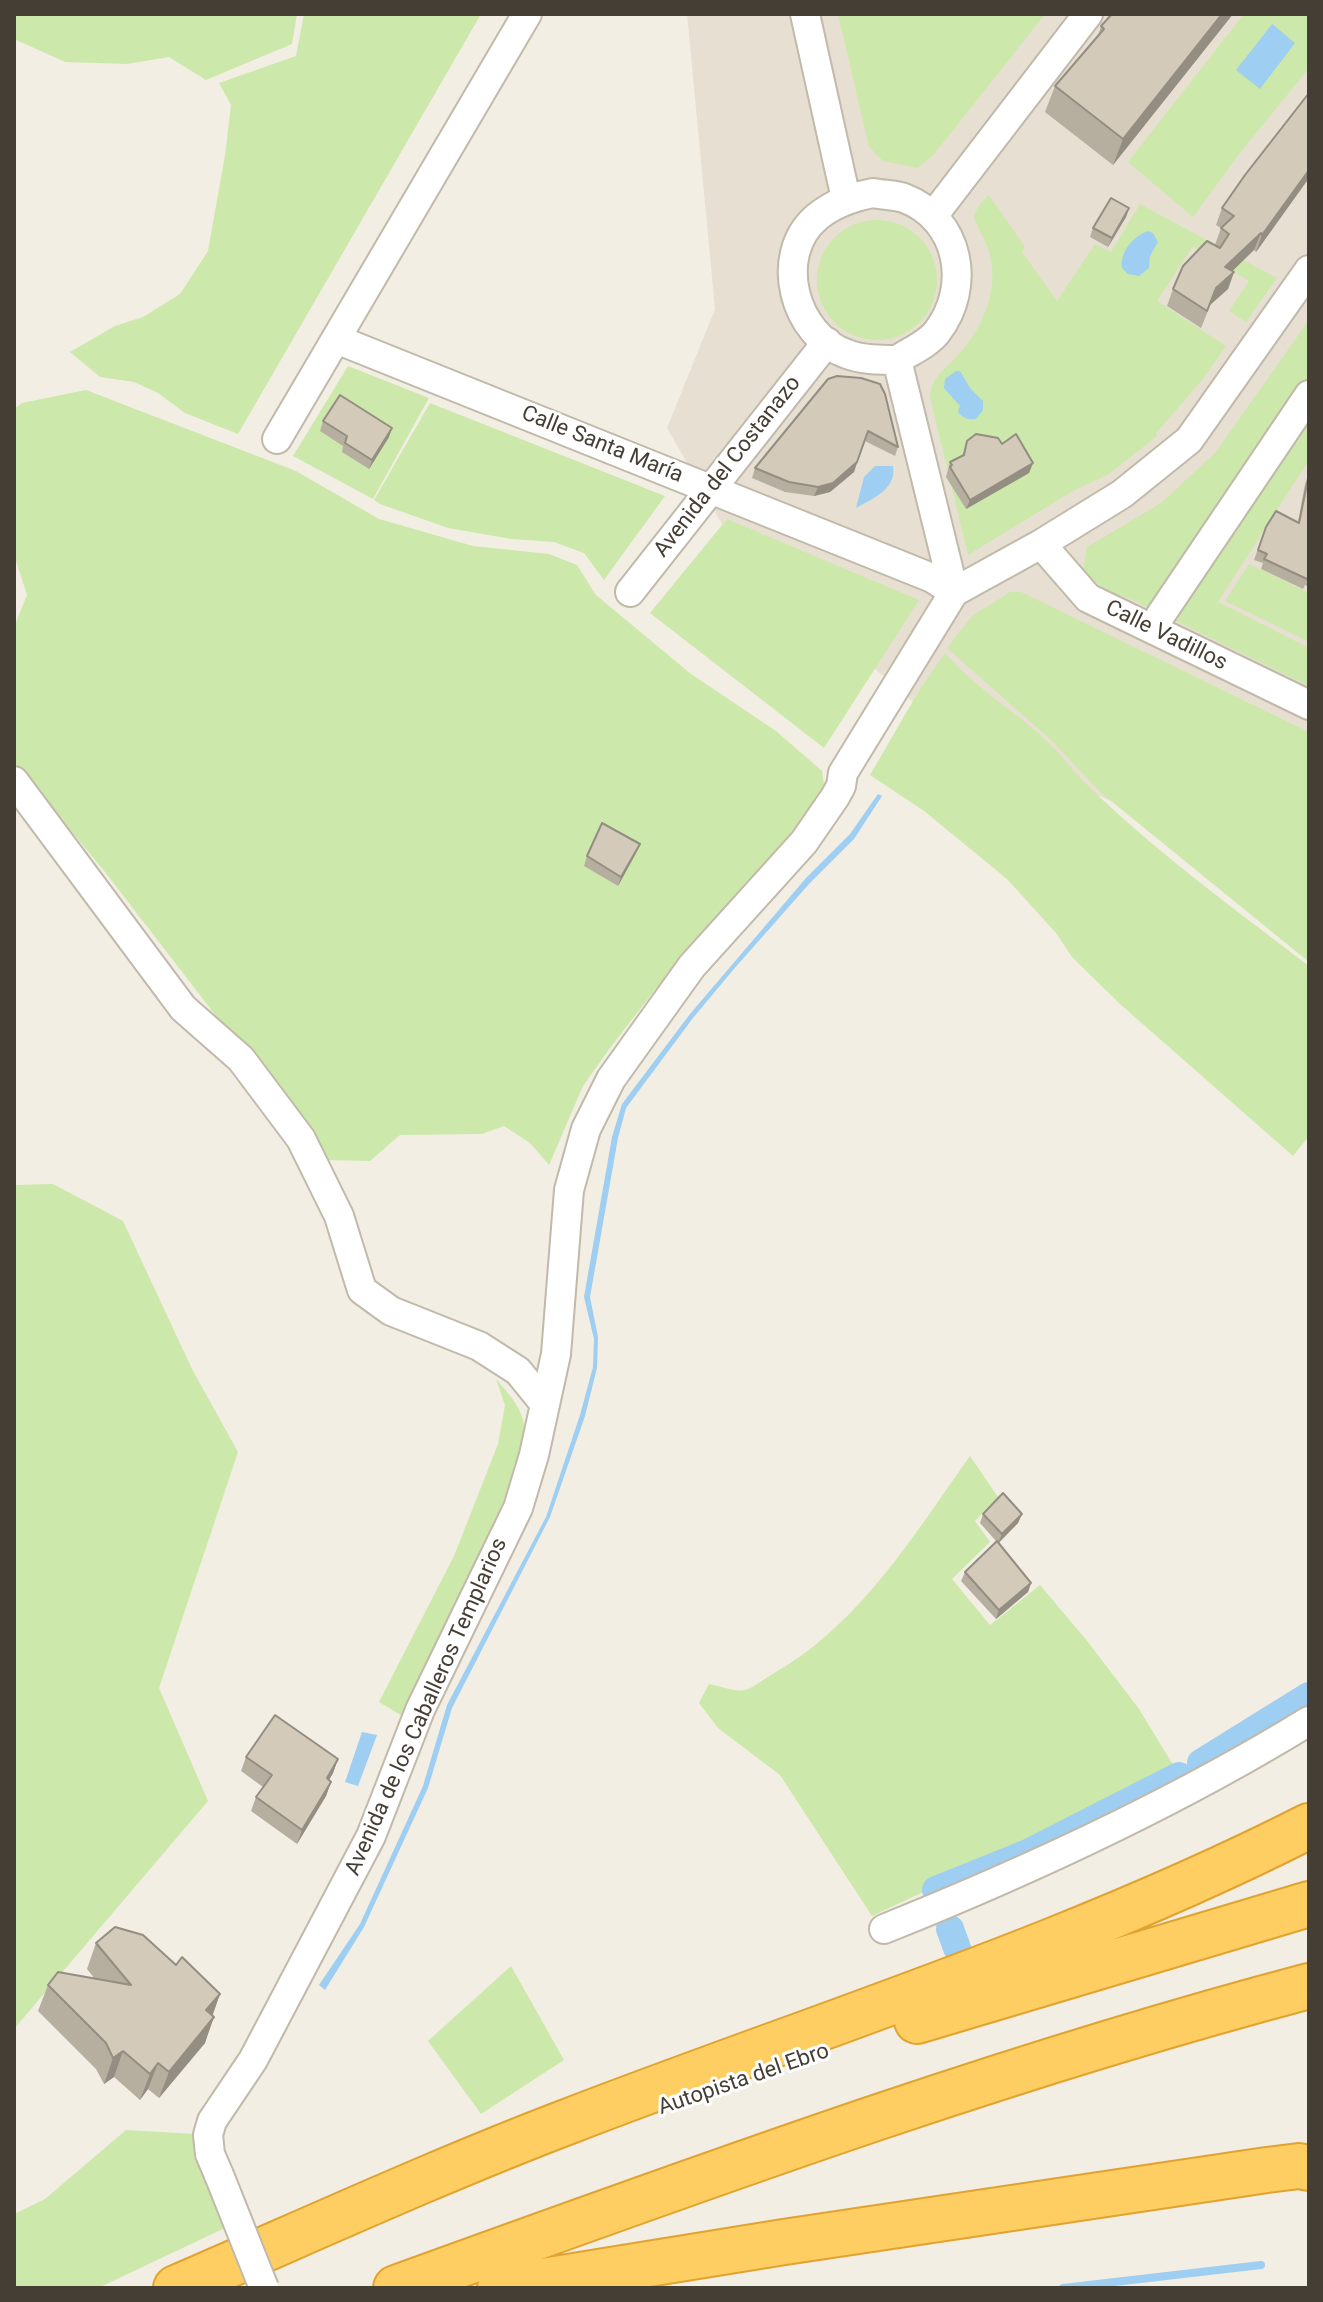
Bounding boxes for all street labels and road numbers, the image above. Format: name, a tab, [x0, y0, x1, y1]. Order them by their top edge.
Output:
street label: Avenida del Costanazo	[649, 371, 807, 563]
street label: Calle Santa María	[517, 401, 687, 489]
street label: Calle Vadillos	[1101, 595, 1231, 677]
street label: Avenida de los Caballeros Templarios	[340, 1534, 514, 1880]
street label: Autopista del Ebro	[655, 2038, 833, 2122]

